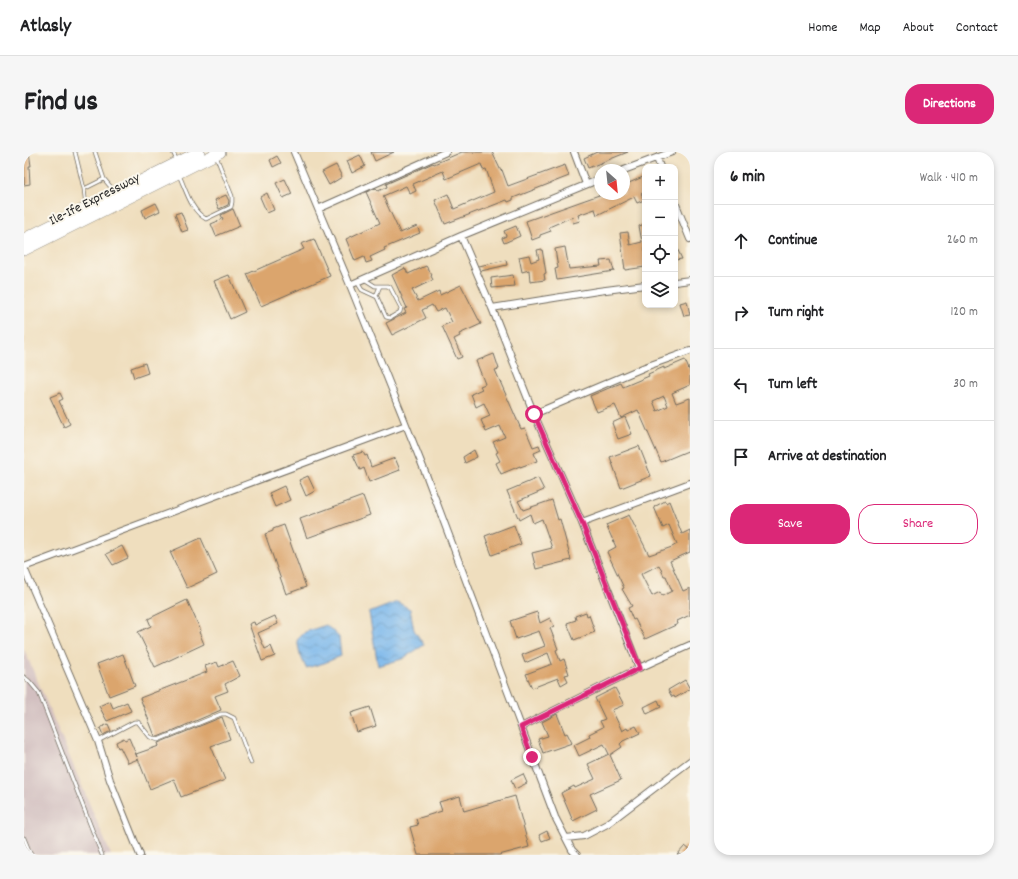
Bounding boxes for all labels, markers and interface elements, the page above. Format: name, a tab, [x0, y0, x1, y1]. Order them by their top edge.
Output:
text: Atlasly	[20, 14, 71, 41]
text: Home	[808, 18, 837, 38]
text: Map	[859, 18, 881, 38]
text: About	[903, 18, 934, 38]
text: Contact	[956, 18, 998, 38]
text: Find us	[24, 84, 98, 124]
button: Directions	[905, 84, 994, 124]
north arrow	[594, 164, 630, 200]
map controls	[642, 164, 678, 308]
button: +	[642, 164, 678, 200]
text: 6 min	[730, 166, 765, 190]
street label: Ile-Ife Expressway	[46, 168, 144, 231]
text: Walk · 410 m	[920, 169, 978, 188]
button: −	[642, 200, 678, 236]
icon: ahead	[730, 230, 752, 252]
text: Continue	[768, 230, 817, 252]
text: 260 m	[947, 231, 978, 250]
button: locate	[642, 236, 678, 272]
button: layers	[642, 272, 678, 308]
icon: right	[730, 302, 752, 324]
text: Turn right	[768, 302, 824, 324]
text: 120 m	[950, 303, 978, 322]
icon: left	[730, 374, 752, 396]
text: Turn left	[768, 374, 817, 396]
text: 30 m	[953, 375, 978, 394]
route start	[525, 405, 543, 423]
icon: arrive	[730, 446, 752, 468]
text: Arrive at destination	[768, 446, 886, 468]
button: Save	[730, 504, 850, 544]
button: Share	[858, 504, 978, 544]
route end	[523, 748, 541, 766]

